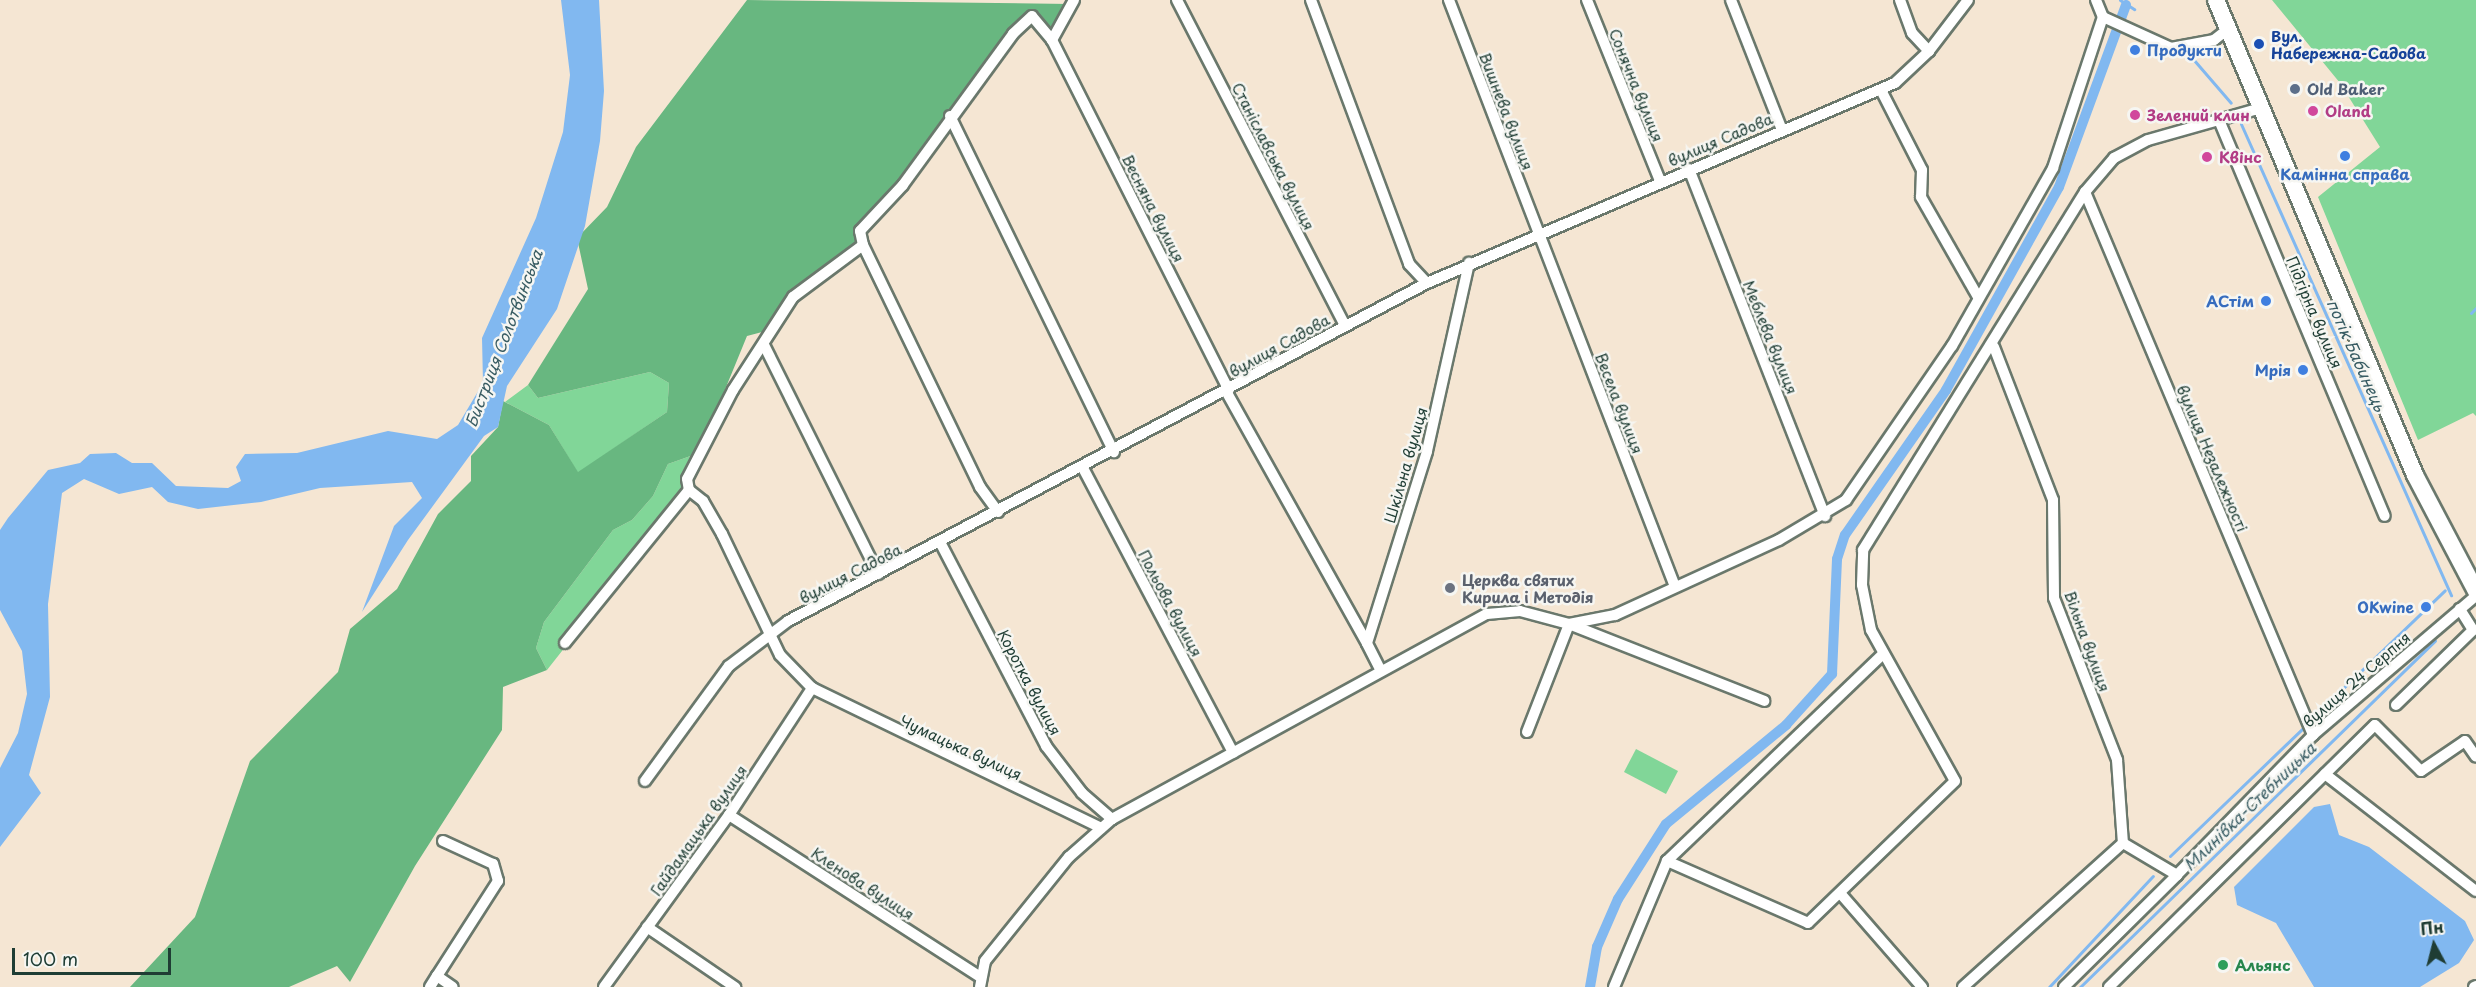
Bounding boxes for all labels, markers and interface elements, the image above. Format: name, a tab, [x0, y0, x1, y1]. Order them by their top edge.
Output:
street label: Сонячна вулиця	[1606, 25, 1668, 145]
place label: Вул. Набережна-Садова	[2271, 26, 2426, 61]
marker: Вул. Набережна-Садова	[2252, 37, 2266, 51]
place label: Продукти	[2147, 41, 2222, 59]
marker: Продукти	[2128, 43, 2142, 57]
street label: Вишнева вулиця	[1476, 49, 1538, 173]
street label: Станіславська вулиця	[1229, 79, 1319, 233]
place label: Old Baker	[2307, 80, 2386, 98]
marker: Old Baker	[2288, 82, 2302, 96]
place label: Oland	[2325, 102, 2371, 120]
marker: Oland	[2306, 104, 2320, 118]
place label: Зелений клин	[2147, 106, 2251, 124]
marker: Зелений клин	[2128, 108, 2142, 122]
street label: вулиця Садова	[1665, 109, 1775, 169]
place label: Квінс	[2219, 148, 2262, 166]
marker: Камінна справа	[2338, 149, 2352, 163]
marker: Квінс	[2200, 150, 2214, 164]
street label: Весняна вулиця	[1119, 151, 1189, 265]
place label: Камінна справа	[2280, 165, 2410, 183]
water label: Бистриця Солотвинська	[460, 246, 546, 430]
street label: Підгірна вулиця	[2283, 253, 2347, 371]
street label: Меблева вулиця	[1740, 277, 1802, 397]
place label: АСтім	[2206, 292, 2254, 310]
marker: АСтім	[2259, 294, 2273, 308]
water label: потік Бабинець	[2324, 296, 2390, 414]
street label: вулиця Садова	[1225, 310, 1333, 380]
street label: Весела вулиця	[1592, 349, 1648, 457]
place label: Мрія	[2255, 361, 2291, 379]
marker: Мрія	[2296, 363, 2310, 377]
street label: вулиця Незалежності	[2174, 382, 2252, 534]
street label: Шкільна вулиця	[1380, 405, 1430, 525]
street label: вулиця Садова	[796, 539, 904, 607]
street label: Польова вулиця	[1135, 546, 1207, 660]
place label: Церква святих Кирила і Методія	[1462, 570, 1594, 605]
marker: Церква святих Кирила і Методія	[1443, 581, 1457, 595]
street label: Вільна вулиця	[2061, 588, 2115, 694]
place label: OKwine	[2357, 598, 2414, 616]
marker: OKwine	[2419, 600, 2433, 614]
street label: Коротка вулиця	[994, 626, 1066, 738]
street label: вулиця 24 Серпня	[2298, 627, 2414, 731]
street label: Чумацька вулиця	[897, 711, 1025, 783]
water label: Млинівка-Стебницька	[2179, 738, 2319, 874]
street label: Гайдамацька вулиця	[646, 761, 750, 899]
street label: Кленова вулиця	[808, 843, 918, 923]
text: Пн	[2419, 914, 2445, 940]
north arrow	[2404, 915, 2464, 975]
scale bar	[15, 936, 174, 974]
text: 100 m	[23, 945, 78, 972]
place label: Альянс	[2235, 956, 2290, 974]
marker: Альянс	[2216, 958, 2230, 972]

